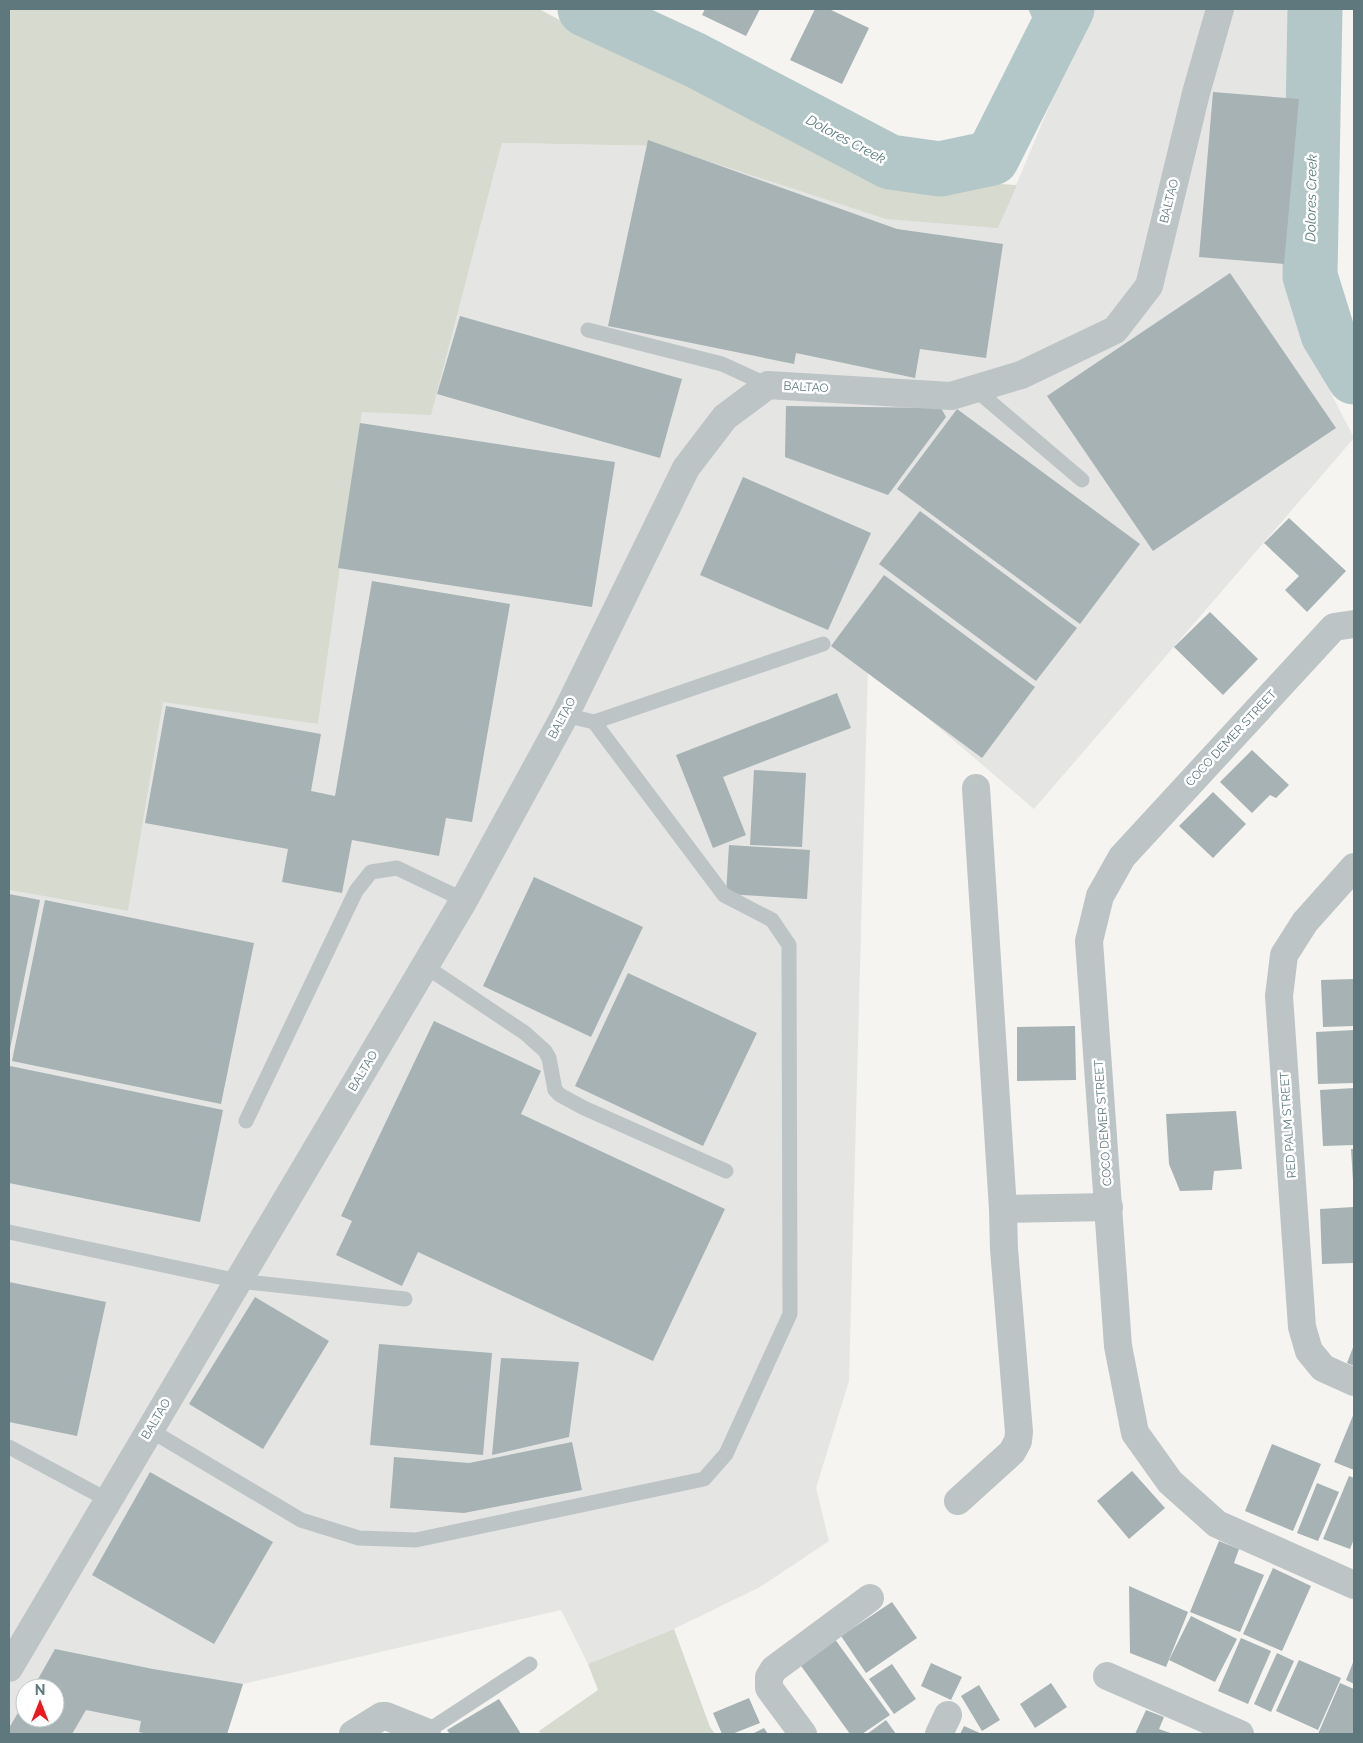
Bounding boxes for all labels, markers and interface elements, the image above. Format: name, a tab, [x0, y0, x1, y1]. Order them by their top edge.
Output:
water label: Dolores Creek	[804, 111, 889, 167]
water label: Dolores Creek	[1302, 154, 1320, 242]
street label: BALTAO	[1157, 178, 1181, 224]
street label: BALTAO	[783, 379, 829, 395]
street label: COCO DEMER STREET	[1183, 687, 1280, 789]
street label: BALTAO	[545, 695, 579, 741]
street label: BALTAO	[345, 1048, 381, 1094]
street label: COCO DEMER STREET	[1092, 1059, 1114, 1187]
street label: RED PALM STREET	[1277, 1071, 1299, 1179]
street label: BALTAO	[138, 1396, 174, 1442]
north arrow	[15, 1678, 65, 1728]
text: N	[35, 1682, 45, 1698]

